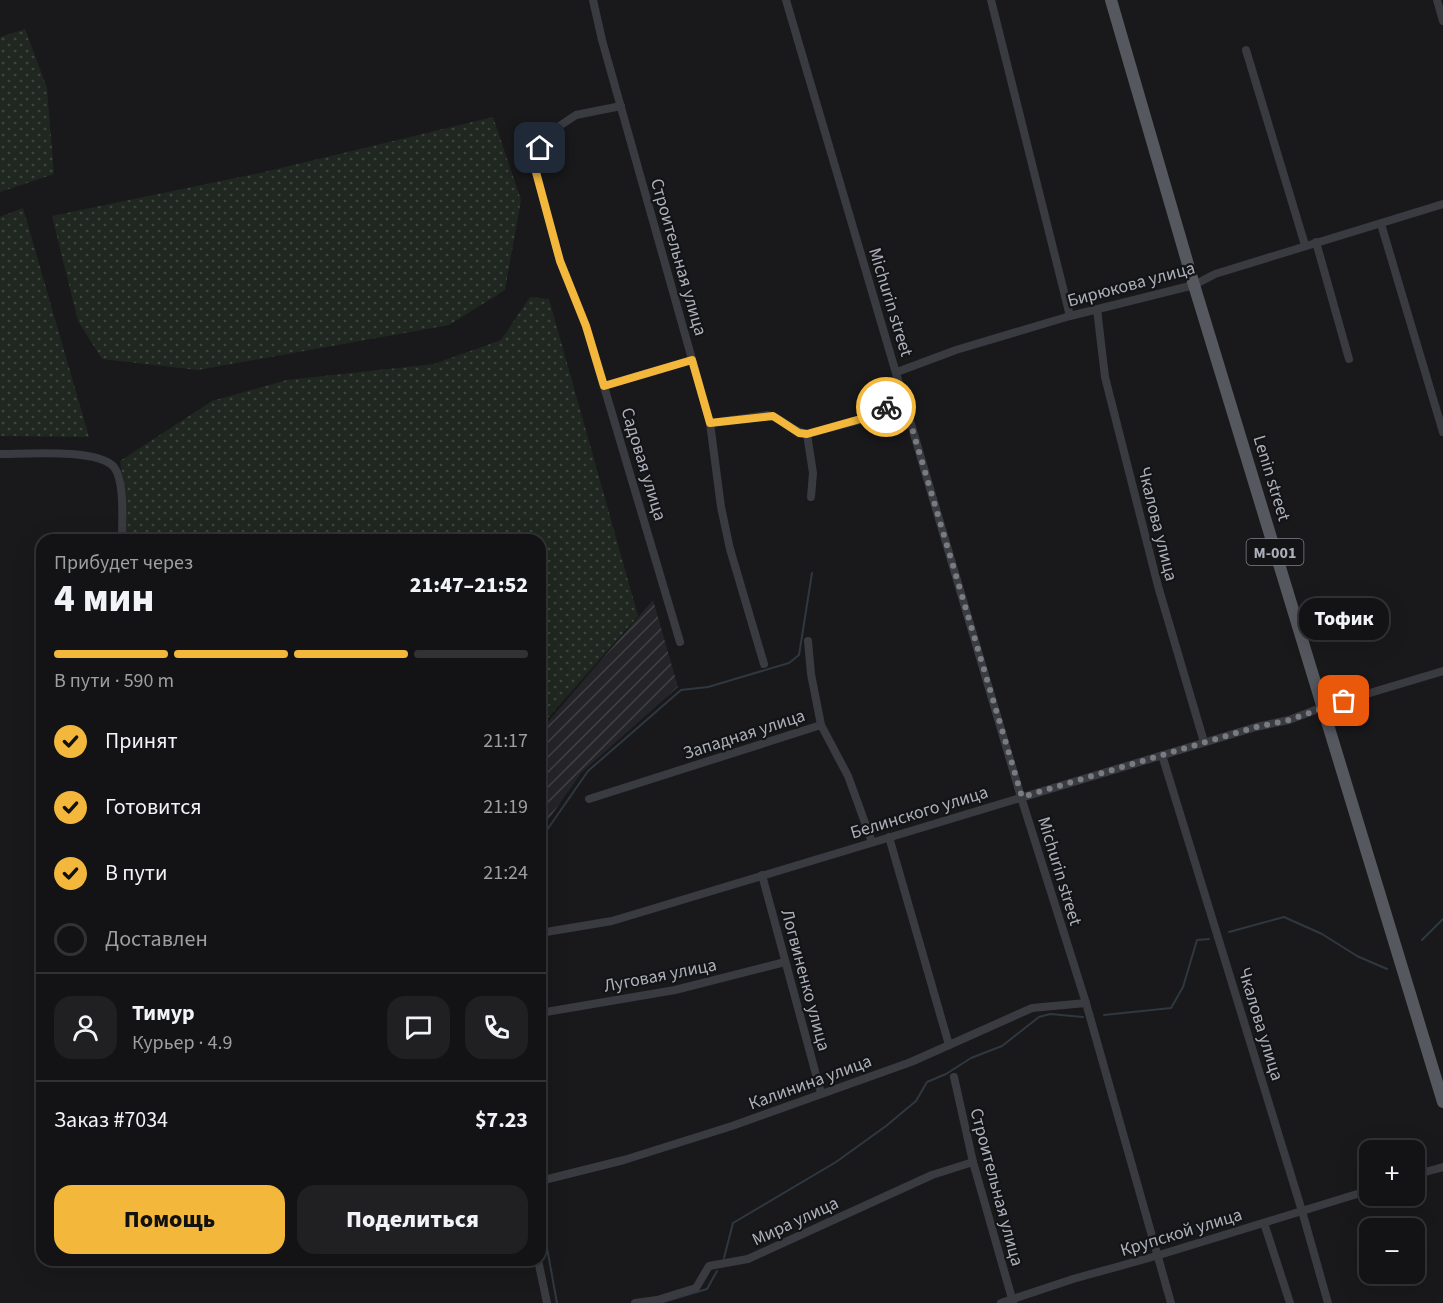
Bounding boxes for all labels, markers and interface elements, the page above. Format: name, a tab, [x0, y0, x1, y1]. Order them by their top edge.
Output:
pin	[514, 122, 565, 173]
icon: home	[523, 131, 556, 164]
street label: Строительная улица	[644, 176, 713, 339]
street label: Michurin street	[862, 245, 919, 360]
street label: Бирюкова улица	[1065, 255, 1198, 314]
courier	[856, 377, 916, 437]
icon: bike	[870, 391, 903, 424]
street label: Садовая улица	[614, 405, 673, 524]
street label: Lenin street	[1247, 432, 1296, 524]
street label: Чкалова улица	[1131, 464, 1184, 584]
road number: М-001	[1246, 539, 1304, 565]
text: Прибудет через	[54, 549, 193, 577]
text: 21:47–21:52	[410, 569, 528, 601]
text: 4 мин	[54, 571, 154, 627]
callout: Тофик	[1299, 599, 1389, 641]
text: Тофик	[1314, 605, 1374, 633]
text: В пути · 590 m	[54, 667, 174, 695]
pin	[1318, 675, 1369, 726]
icon: bag	[1327, 684, 1360, 717]
street label: Западная улица	[680, 703, 808, 766]
icon: check	[54, 725, 87, 758]
text: Принят	[105, 725, 178, 757]
text: 21:17	[483, 727, 528, 755]
street label: Белинского улица	[847, 780, 991, 845]
icon: check	[54, 791, 87, 824]
text: Готовится	[105, 791, 202, 823]
text: 21:19	[483, 793, 528, 821]
street label: Michurin street	[1031, 814, 1088, 929]
icon: check	[54, 857, 87, 890]
text: В пути	[105, 857, 167, 889]
text: 21:24	[483, 859, 528, 887]
street label: Логвиненко улица	[775, 906, 836, 1054]
text: Доставлен	[105, 923, 208, 955]
street label: Луговая улица	[602, 952, 719, 999]
street label: Чкалова улица	[1231, 965, 1290, 1084]
button: person	[54, 996, 117, 1059]
button: chat	[387, 996, 450, 1059]
button: phone	[465, 996, 528, 1059]
text: Тимур	[132, 997, 195, 1029]
text: Курьер · 4.9	[132, 1029, 232, 1057]
street label: Калинина улица	[745, 1049, 875, 1116]
text: Заказ #7034	[54, 1104, 168, 1136]
text: $7.23	[475, 1104, 528, 1136]
street label: Строительная улица	[963, 1105, 1030, 1269]
map controls	[1359, 1140, 1425, 1284]
button: +	[1359, 1140, 1425, 1206]
button: Помощь	[54, 1185, 285, 1254]
button: Поделиться	[297, 1185, 528, 1254]
street label: Мира улица	[748, 1191, 843, 1252]
street label: Крупской улица	[1117, 1202, 1245, 1263]
button: −	[1359, 1218, 1425, 1284]

